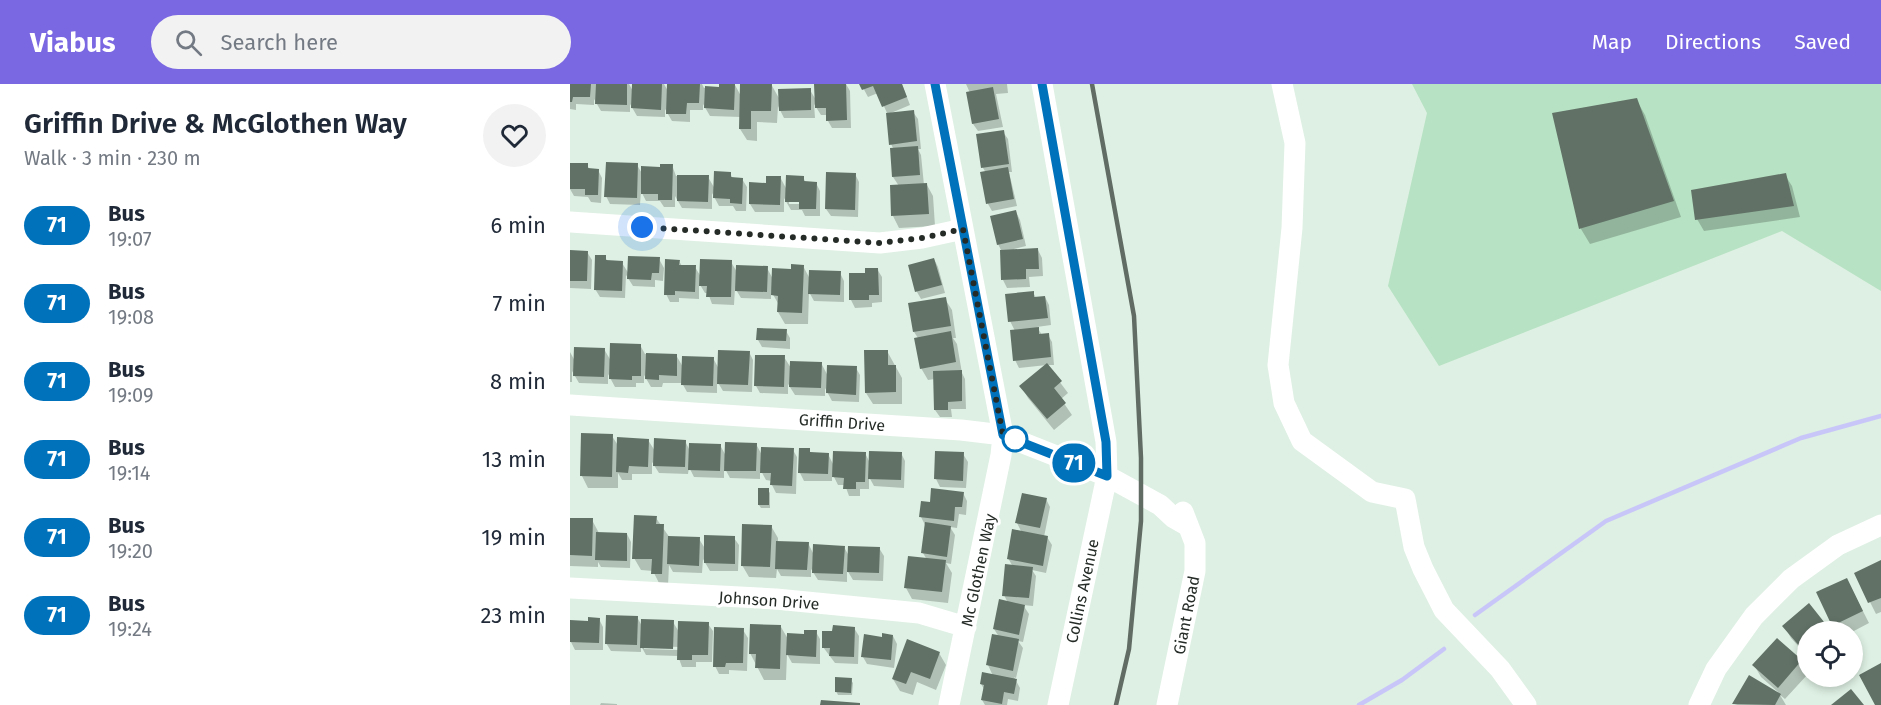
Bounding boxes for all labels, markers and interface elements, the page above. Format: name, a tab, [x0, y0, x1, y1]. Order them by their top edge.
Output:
search box	[151, 15, 571, 69]
text: Viabus	[30, 26, 115, 59]
icon: search	[172, 26, 205, 59]
text: Search here	[220, 29, 338, 56]
text: Map	[1592, 29, 1632, 55]
text: Directions	[1665, 29, 1761, 55]
text: Saved	[1794, 29, 1851, 55]
button: heart	[483, 104, 546, 167]
text: Griffin Drive & McGlothen Way	[24, 107, 407, 140]
text: Walk · 3 min · 230 m	[24, 146, 201, 170]
text: Bus	[108, 200, 145, 227]
text: 71	[47, 212, 67, 238]
text: 6 min	[490, 212, 546, 239]
your location	[627, 212, 657, 242]
text: 19:07	[108, 227, 152, 251]
text: Bus	[108, 278, 145, 305]
text: 71	[47, 290, 67, 316]
text: 7 min	[492, 290, 546, 317]
text: 19:08	[108, 305, 154, 329]
text: Bus	[108, 356, 145, 383]
text: 71	[47, 368, 67, 394]
text: 8 min	[490, 368, 546, 395]
text: 19:09	[108, 383, 153, 407]
street label: Griffin Drive	[798, 410, 886, 435]
unlabelled marker	[1002, 426, 1028, 452]
text: Bus	[108, 434, 145, 461]
line badge: 71	[1047, 444, 1101, 482]
text: 71	[47, 446, 67, 472]
text: 13 min	[482, 446, 546, 473]
text: 71	[1064, 450, 1084, 476]
text: 19:14	[108, 461, 150, 485]
text: Bus	[108, 512, 145, 539]
street label: Mc Glothen Way	[957, 512, 1000, 628]
text: 71	[47, 524, 67, 550]
text: 19 min	[481, 524, 546, 551]
street label: Collins Avenue	[1062, 537, 1103, 645]
text: 19:20	[108, 539, 153, 563]
street label: Giant Road	[1170, 574, 1203, 656]
street label: Johnson Drive	[718, 588, 820, 613]
text: Bus	[108, 590, 145, 617]
text: 71	[47, 602, 67, 628]
text: 23 min	[480, 602, 546, 629]
text: 19:24	[108, 617, 152, 641]
map controls	[1797, 621, 1863, 687]
button: locate	[1797, 621, 1863, 687]

